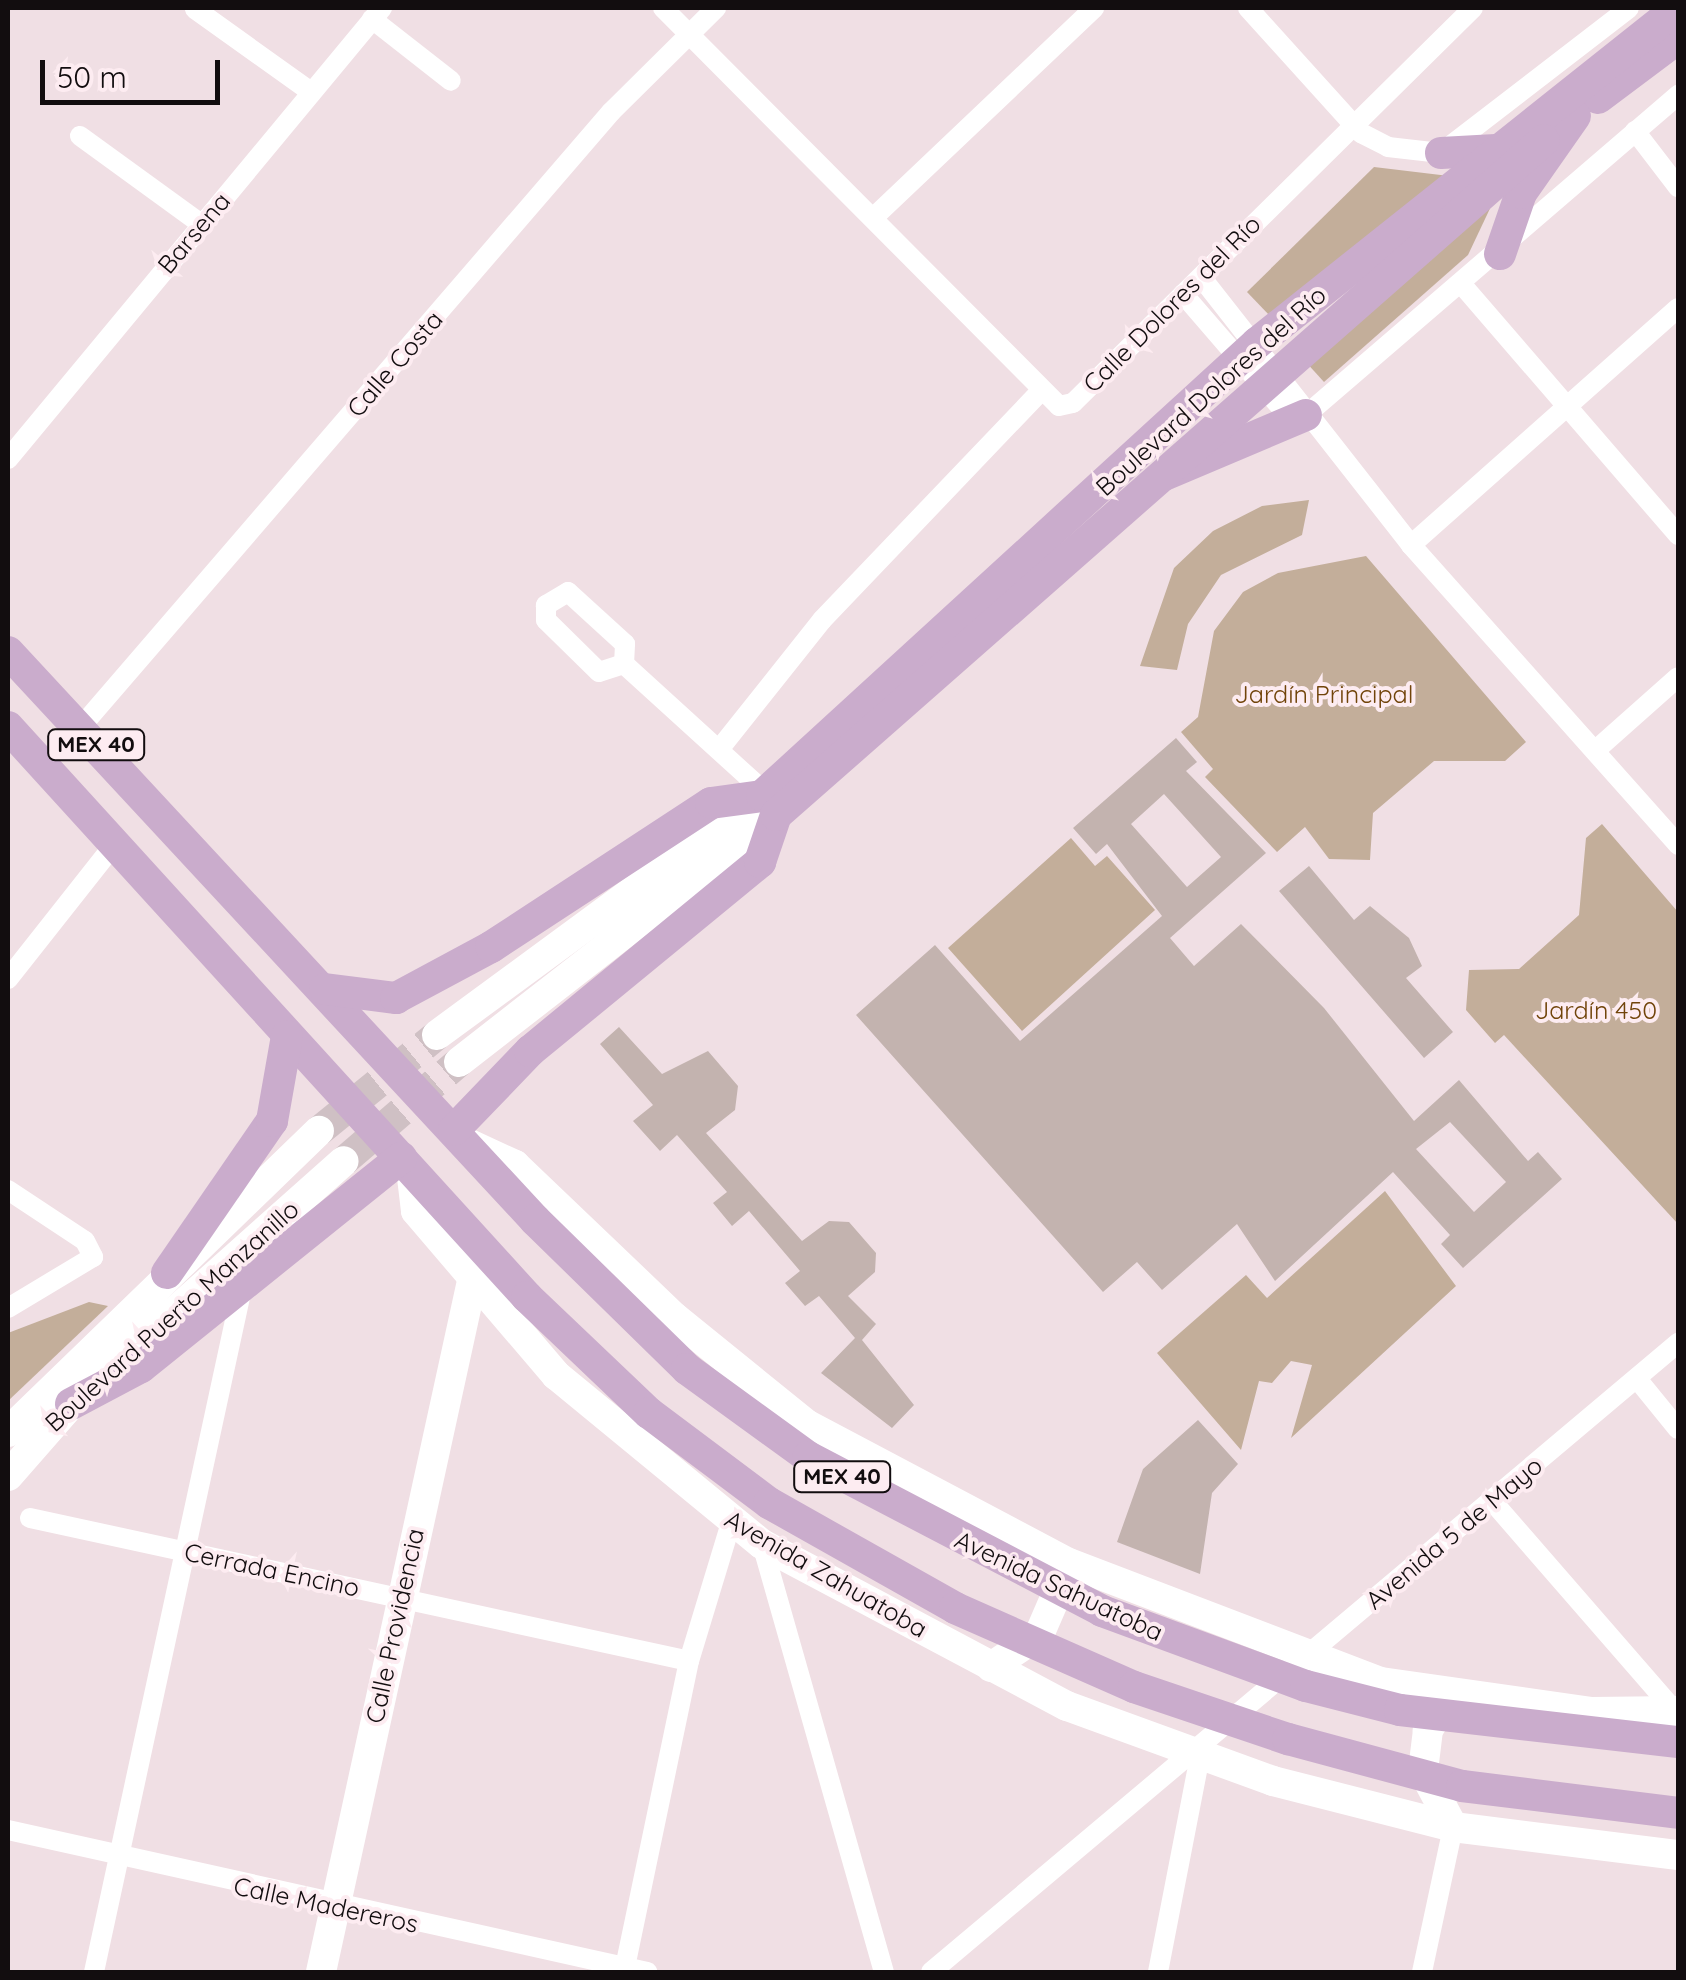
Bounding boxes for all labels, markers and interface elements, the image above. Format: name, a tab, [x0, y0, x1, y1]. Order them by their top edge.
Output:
scale bar	[45, 40, 225, 102]
text: 50 m	[57, 58, 127, 96]
street label: Barsena	[151, 186, 237, 280]
street label: Calle Dolores del Río	[1077, 209, 1267, 399]
street label: Boulevard Dolores del Río	[1090, 280, 1332, 502]
street label: Calle Costa	[341, 305, 449, 423]
park label: Jardín Principal	[1235, 679, 1413, 709]
road number: MEX 40	[46, 728, 146, 762]
park label: Jardín 450	[1535, 995, 1657, 1025]
street label: Boulevard Puerto Manzanillo	[39, 1194, 305, 1438]
street label: Avenida 5 de Mayo	[1360, 1450, 1548, 1616]
road number: MEX 40	[792, 1460, 892, 1494]
street label: Avenida Zahuatoba	[720, 1504, 932, 1644]
street label: Avenida Sahuatoba	[950, 1525, 1168, 1647]
street label: Calle Providencia	[360, 1526, 430, 1726]
street label: Cerrada Encino	[182, 1537, 362, 1603]
street label: Calle Madereros	[231, 1871, 421, 1939]

